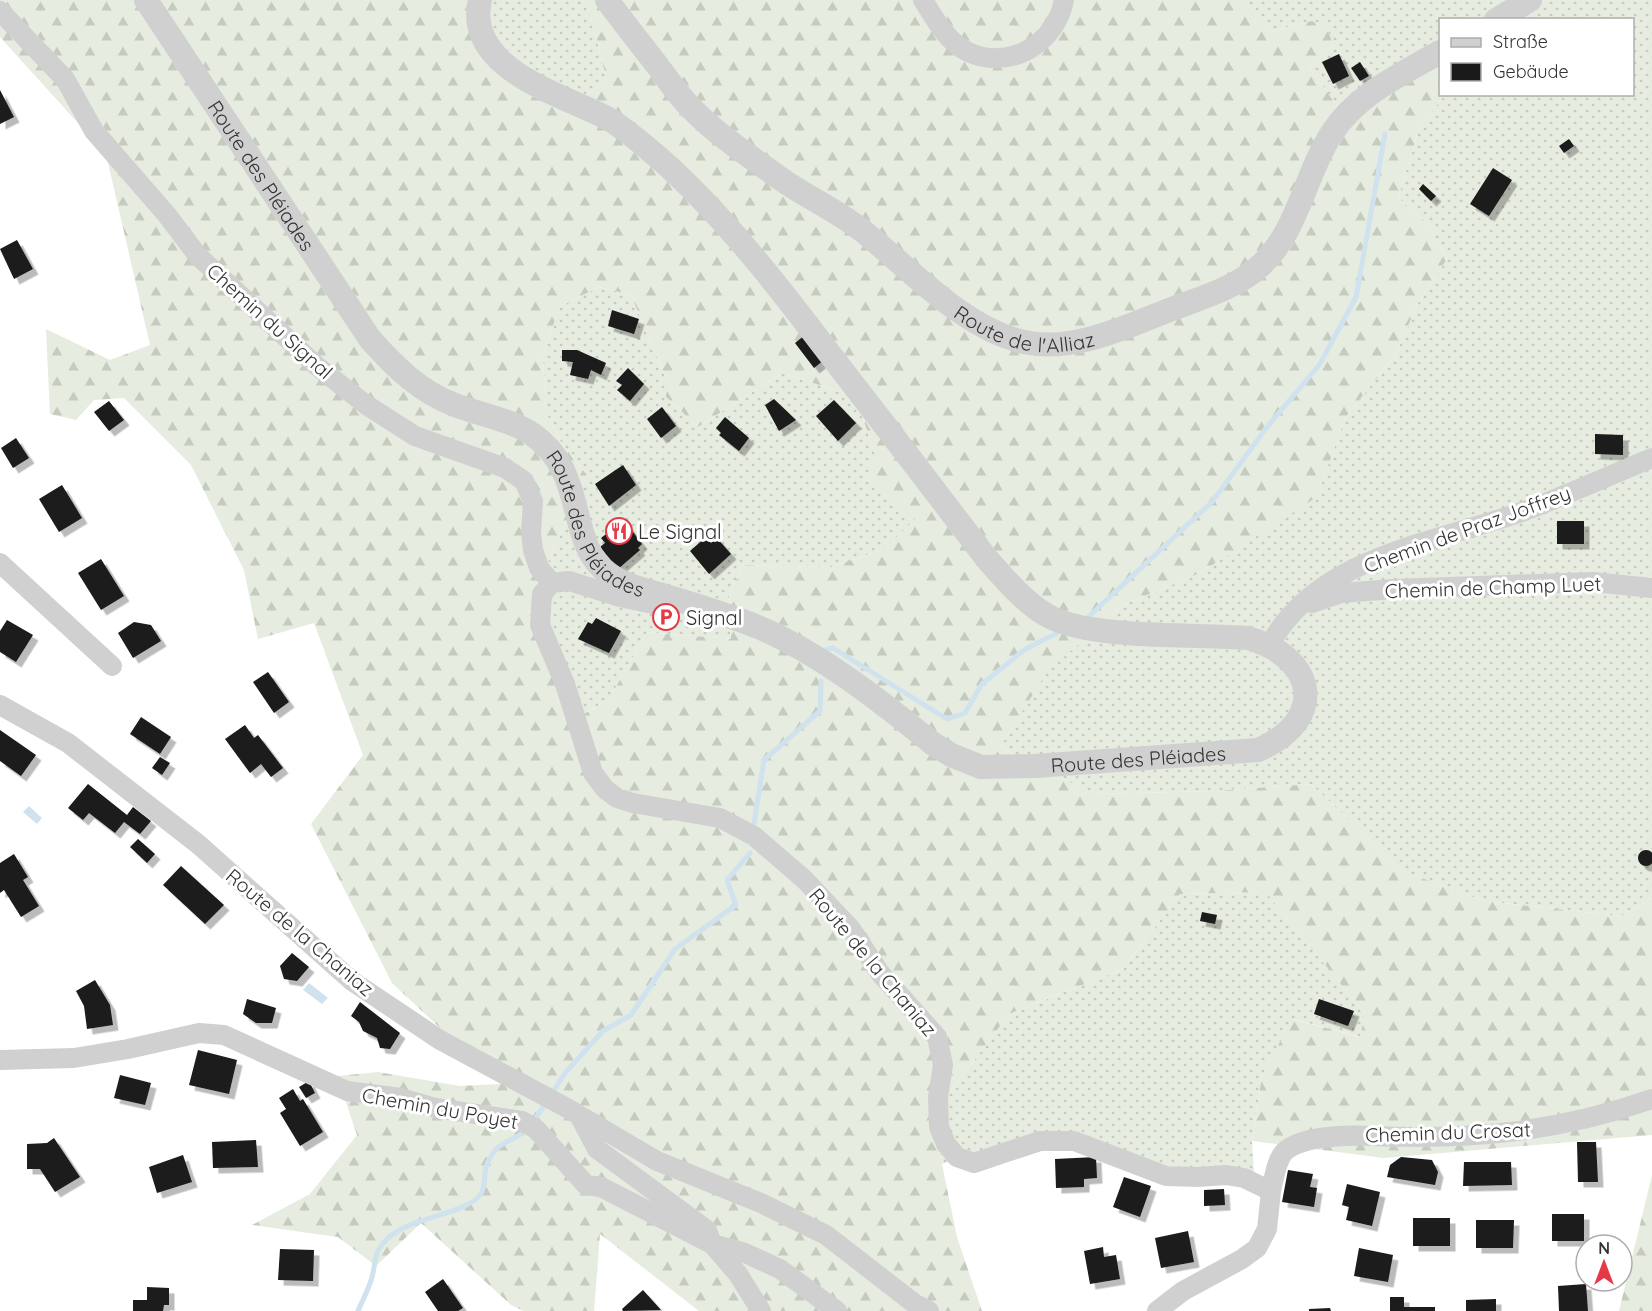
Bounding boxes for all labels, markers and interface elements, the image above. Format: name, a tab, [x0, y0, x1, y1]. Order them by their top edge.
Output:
legend	[1439, 18, 1634, 96]
text: Straße	[1493, 30, 1548, 53]
text: Gebäude	[1493, 60, 1569, 83]
street label: Route des Pléiades	[203, 95, 321, 255]
street label: Chemin du Signal	[202, 258, 338, 384]
street label: Route de l'Alliaz	[950, 299, 1097, 357]
street label: Route des Pléiades	[542, 445, 648, 602]
street label: Chemin de Praz Joffrey	[1360, 480, 1574, 578]
restaurant icon: Le Signal	[604, 516, 634, 546]
place label: Le Signal	[638, 519, 722, 544]
street label: Chemin de Champ Luet	[1384, 571, 1602, 603]
parking icon: Signal	[651, 602, 681, 632]
place label: Signal	[686, 605, 742, 630]
street label: Route des Pléiades	[1050, 740, 1227, 777]
street label: Route de la Chaniaz	[221, 863, 379, 1001]
street label: Route de la Chaniaz	[804, 883, 942, 1041]
street label: Chemin du Poyet	[360, 1082, 520, 1134]
street label: Chemin du Crosat	[1365, 1117, 1531, 1147]
north arrow	[1574, 1233, 1634, 1293]
text: N	[1598, 1238, 1610, 1258]

